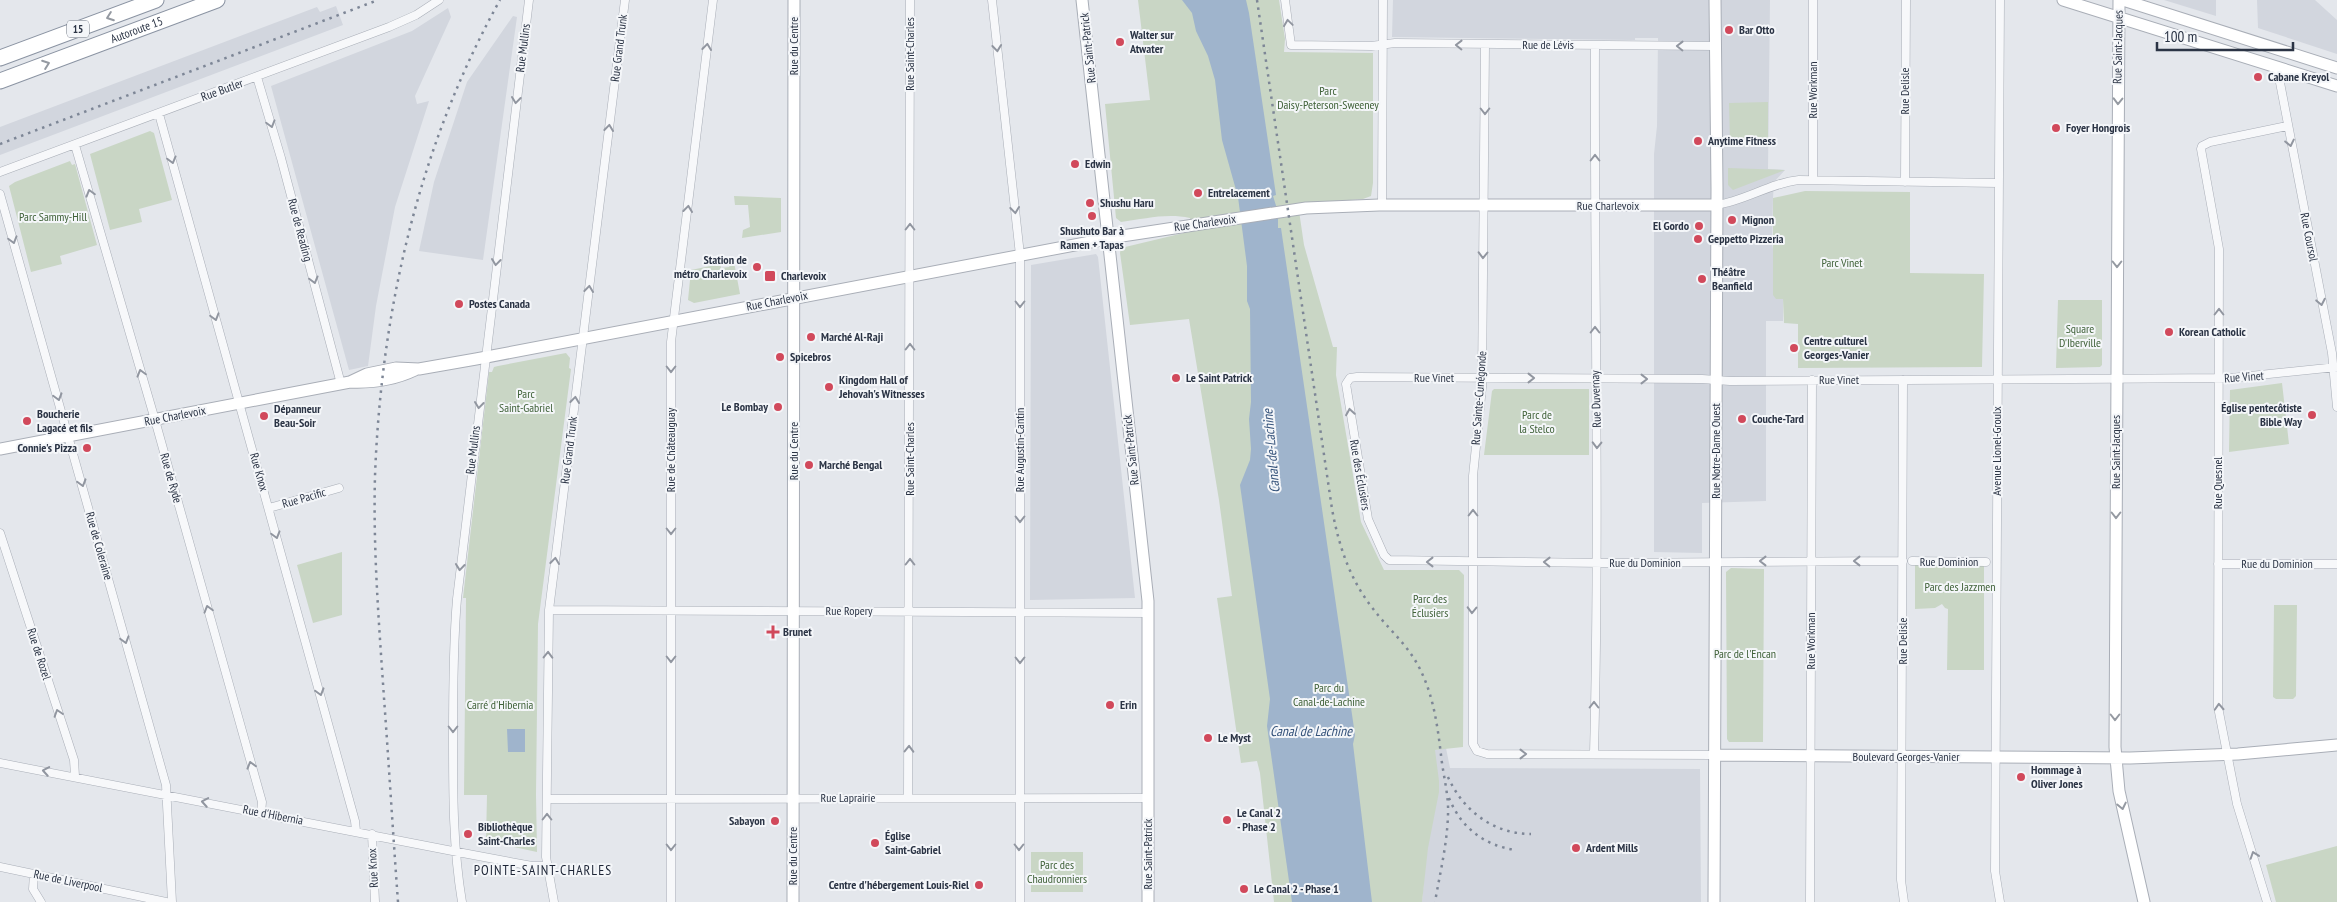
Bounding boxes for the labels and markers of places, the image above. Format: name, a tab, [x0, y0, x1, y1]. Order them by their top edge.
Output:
place label: Bar Otto	[1739, 22, 1775, 37]
marker: Bar Otto	[1723, 24, 1735, 36]
place label: Walter sur Atwater	[1129, 27, 1174, 56]
marker: Walter sur Atwater	[1114, 36, 1126, 48]
place label: Cabane Kreyol	[2268, 69, 2329, 84]
marker: Cabane Kreyol	[2252, 71, 2264, 83]
place label: Foyer Hongrois	[2066, 120, 2130, 135]
marker: Foyer Hongrois	[2050, 122, 2062, 134]
place label: Anytime Fitness	[1707, 133, 1776, 148]
marker: Anytime Fitness	[1692, 135, 1704, 147]
place label: Edwin	[1085, 156, 1111, 171]
marker: Edwin	[1069, 158, 1081, 170]
place label: Entrelacement	[1208, 185, 1270, 200]
marker: Entrelacement	[1192, 187, 1204, 199]
place label: Shushu Haru	[1100, 195, 1154, 210]
marker: Shushu Haru	[1084, 197, 1096, 209]
marker: Shushuto Bar à Ramen + Tapas	[1086, 210, 1098, 222]
place label: Mignon	[1742, 212, 1774, 227]
marker: Mignon	[1726, 214, 1738, 226]
place label: El Gordo	[1653, 218, 1690, 233]
marker: El Gordo	[1693, 220, 1705, 232]
place label: Shushuto Bar à Ramen + Tapas	[1060, 223, 1124, 252]
place label: Geppetto Pizzeria	[1708, 231, 1784, 246]
marker: Geppetto Pizzeria	[1692, 233, 1704, 245]
place label: Station de métro Charlevoix	[674, 252, 748, 281]
marker: Station de métro Charlevoix	[751, 261, 763, 273]
place label: Théâtre Beanfield	[1712, 264, 1752, 293]
place label: Charlevoix	[781, 268, 827, 283]
marker: Charlevoix	[763, 269, 777, 283]
marker: Théâtre Beanfield	[1696, 273, 1708, 285]
place label: Postes Canada	[469, 296, 530, 311]
marker: Postes Canada	[453, 298, 465, 310]
place label: Korean Catholic	[2179, 324, 2247, 339]
marker: Korean Catholic	[2163, 326, 2175, 338]
place label: Marché Al-Raji	[821, 329, 883, 344]
marker: Marché Al-Raji	[805, 331, 817, 343]
place label: Centre culturel Georges-Vanier	[1804, 333, 1870, 362]
marker: Centre culturel Georges-Vanier	[1788, 342, 1800, 354]
place label: Spicebros	[790, 349, 831, 364]
marker: Spicebros	[774, 351, 786, 363]
place label: Le Saint Patrick	[1186, 370, 1252, 385]
place label: Kingdom Hall of Jehovah's Witnesses	[838, 372, 925, 401]
marker: Le Saint Patrick	[1170, 372, 1182, 384]
marker: Kingdom Hall of Jehovah's Witnesses	[823, 381, 835, 393]
place label: Le Bombay	[721, 399, 768, 414]
place label: Église pentecôtiste Bible Way	[2221, 400, 2302, 429]
place label: Dépanneur Beau-Soir	[274, 401, 321, 430]
marker: Le Bombay	[772, 401, 784, 413]
place label: Boucherie Lagacé et fils	[37, 406, 93, 435]
marker: Église pentecôtiste Bible Way	[2306, 409, 2318, 421]
marker: Dépanneur Beau-Soir	[258, 410, 270, 422]
place label: Couche-Tard	[1752, 411, 1804, 426]
marker: Couche-Tard	[1736, 413, 1748, 425]
marker: Boucherie Lagacé et fils	[21, 415, 33, 427]
place label: Connie's Pizza	[17, 440, 77, 455]
marker: Connie's Pizza	[81, 442, 93, 454]
place label: Marché Bengal	[819, 457, 882, 472]
marker: Marché Bengal	[803, 459, 815, 471]
place label: Brunet	[783, 624, 812, 639]
marker: Brunet	[767, 626, 779, 638]
place label: Erin	[1120, 697, 1137, 712]
marker: Erin	[1104, 699, 1116, 711]
place label: Le Myst	[1218, 730, 1251, 745]
marker: Le Myst	[1202, 732, 1214, 744]
place label: Hommage à Oliver Jones	[2031, 762, 2083, 791]
marker: Hommage à Oliver Jones	[2015, 771, 2027, 783]
place label: Le Canal 2 - Phase 2	[1237, 805, 1281, 834]
place label: Sabayon	[729, 813, 765, 828]
marker: Le Canal 2 - Phase 2	[1221, 814, 1233, 826]
marker: Sabayon	[769, 815, 781, 827]
place label: Bibliothèque Saint-Charles	[478, 819, 535, 848]
marker: Bibliothèque Saint-Charles	[462, 828, 474, 840]
place label: Église Saint-Gabriel	[885, 828, 941, 857]
marker: Église Saint-Gabriel	[869, 837, 881, 849]
place label: Ardent Mills	[1585, 840, 1638, 855]
marker: Ardent Mills	[1570, 842, 1582, 854]
place label: Centre d'hébergement Louis-Riel	[829, 877, 969, 892]
marker: Centre d'hébergement Louis-Riel	[973, 879, 985, 891]
place label: Le Canal 2 - Phase 1	[1254, 881, 1339, 896]
marker: Le Canal 2 - Phase 1	[1238, 883, 1250, 895]

